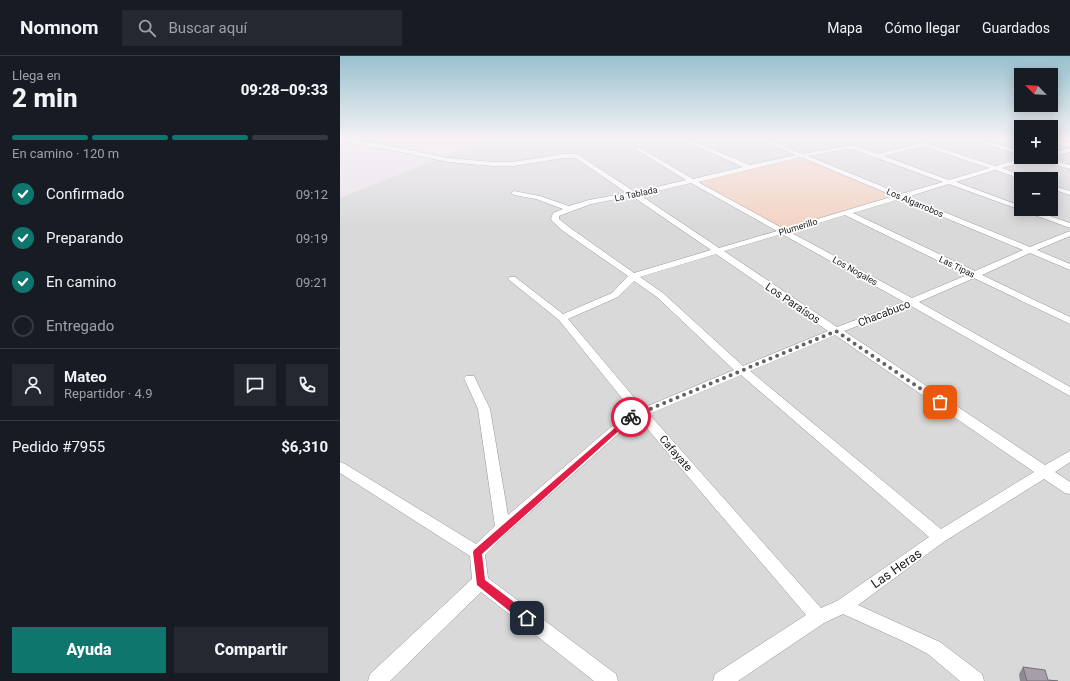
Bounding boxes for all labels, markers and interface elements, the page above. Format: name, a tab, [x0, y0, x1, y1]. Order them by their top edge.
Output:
search box	[122, 10, 402, 46]
text: Nomnom	[20, 16, 98, 39]
icon: search	[136, 17, 158, 39]
text: Buscar aquí	[168, 19, 247, 37]
text: Mapa	[827, 20, 863, 36]
text: Cómo llegar	[885, 20, 960, 36]
text: Guardados	[982, 20, 1050, 36]
text: Llega en	[12, 68, 61, 83]
north arrow	[1014, 68, 1058, 112]
map controls	[1014, 68, 1058, 216]
text: 09:28–09:33	[241, 81, 328, 99]
text: 2 min	[12, 83, 78, 113]
button: +	[1014, 120, 1058, 164]
text: En camino · 120 m	[12, 146, 119, 161]
button: −	[1014, 172, 1058, 216]
icon: check	[12, 183, 34, 205]
text: Confirmado	[46, 185, 124, 203]
street label: La Tablada	[614, 185, 658, 203]
text: 09:12	[296, 187, 328, 202]
street label: Los Algarrobos	[885, 187, 945, 220]
street label: Plumerillo	[777, 216, 819, 238]
icon: check	[12, 227, 34, 249]
text: Preparando	[46, 229, 123, 247]
text: 09:19	[296, 231, 328, 246]
street label: Las Tipas	[937, 254, 977, 280]
street label: Los Nogales	[831, 255, 880, 288]
icon: check	[12, 271, 34, 293]
text: En camino	[46, 273, 116, 291]
text: 09:21	[296, 275, 328, 290]
street label: Los Paraísos	[763, 280, 823, 327]
street label: Chacabuco	[856, 298, 912, 329]
text: Entregado	[46, 317, 114, 335]
button: person	[12, 364, 54, 406]
button: chat	[234, 364, 276, 406]
button: phone	[286, 364, 328, 406]
text: Mateo	[64, 368, 107, 386]
pin	[923, 385, 957, 419]
text: Repartidor · 4.9	[64, 386, 152, 401]
icon: bag	[929, 391, 951, 413]
courier	[611, 397, 651, 437]
icon: bike	[620, 406, 642, 428]
street label: Cafayate	[656, 433, 695, 474]
text: Pedido #7955	[12, 438, 105, 456]
text: $6,310	[281, 438, 328, 456]
street label: Las Heras	[868, 545, 925, 591]
pin	[510, 601, 544, 635]
icon: home	[516, 607, 538, 629]
button: Ayuda	[12, 627, 166, 673]
button: Compartir	[174, 627, 328, 673]

